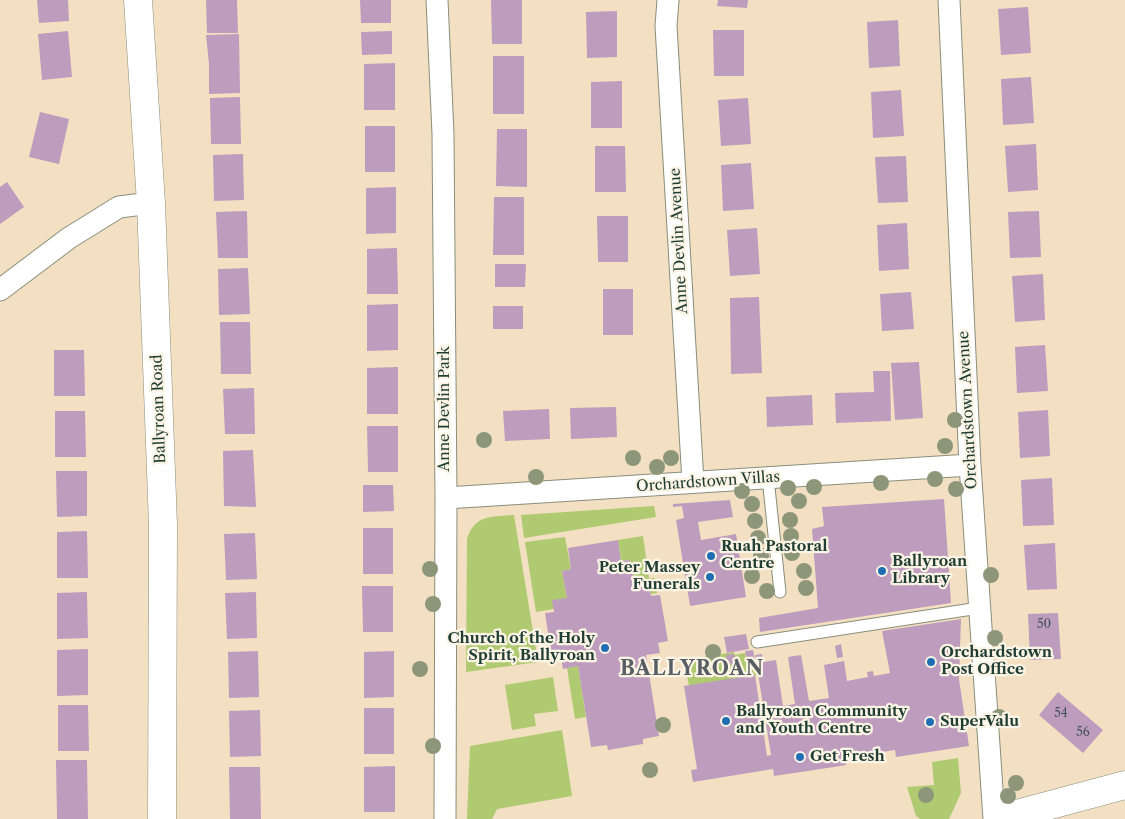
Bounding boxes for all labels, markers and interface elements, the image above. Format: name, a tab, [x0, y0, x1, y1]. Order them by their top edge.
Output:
street label: Anne Devlin Avenue	[666, 167, 692, 315]
street label: Orchardstown Avenue	[955, 330, 981, 490]
street label: Anne Devlin Park	[436, 346, 454, 472]
street label: Ballyroan Road	[148, 354, 170, 464]
street label: Orchardstown Villas	[636, 468, 780, 496]
place label: Ruah Pastoral Centre	[721, 538, 827, 573]
marker: Ruah Pastoral Centre	[705, 550, 717, 562]
place label: Ballyroan Library	[892, 553, 967, 588]
place label: Peter Massey Funerals	[599, 559, 700, 594]
marker: Ballyroan Library	[876, 565, 888, 577]
marker: Peter Massey Funerals	[704, 571, 716, 583]
house number: 50	[1037, 618, 1051, 632]
place label: Church of the Holy Spirit, Ballyroan	[447, 630, 595, 665]
marker: Church of the Holy Spirit, Ballyroan	[599, 642, 611, 654]
place label: Orchardstown Post Office	[941, 644, 1052, 679]
marker: Orchardstown Post Office	[925, 656, 937, 668]
district label: BALLYROAN	[619, 657, 765, 681]
place label: Ballyroan Community and Youth Centre	[736, 703, 907, 738]
house number: 54	[1054, 707, 1068, 721]
place label: SuperValu	[940, 713, 1019, 731]
marker: Ballyroan Community and Youth Centre	[720, 715, 732, 727]
marker: SuperValu	[924, 716, 936, 728]
house number: 56	[1076, 726, 1090, 740]
place label: Get Fresh	[810, 748, 885, 766]
marker: Get Fresh	[794, 751, 806, 763]

